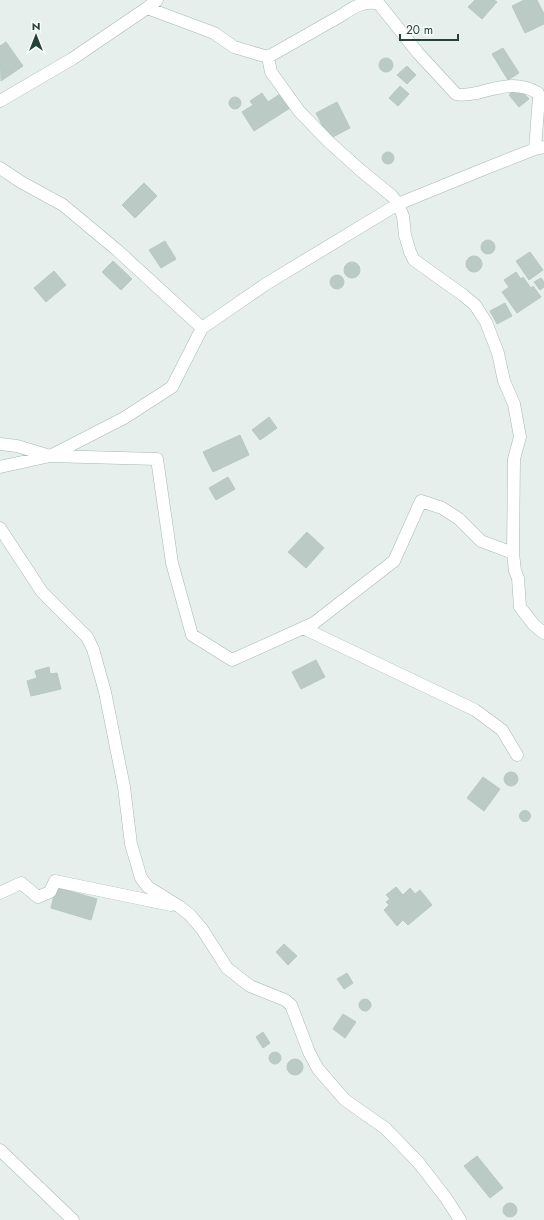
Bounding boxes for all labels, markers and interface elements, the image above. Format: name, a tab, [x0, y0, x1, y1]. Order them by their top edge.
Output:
north arrow	[16, 16, 56, 56]
scale bar	[400, 16, 458, 42]
text: N	[32, 18, 40, 34]
text: 20 m	[406, 21, 433, 39]

